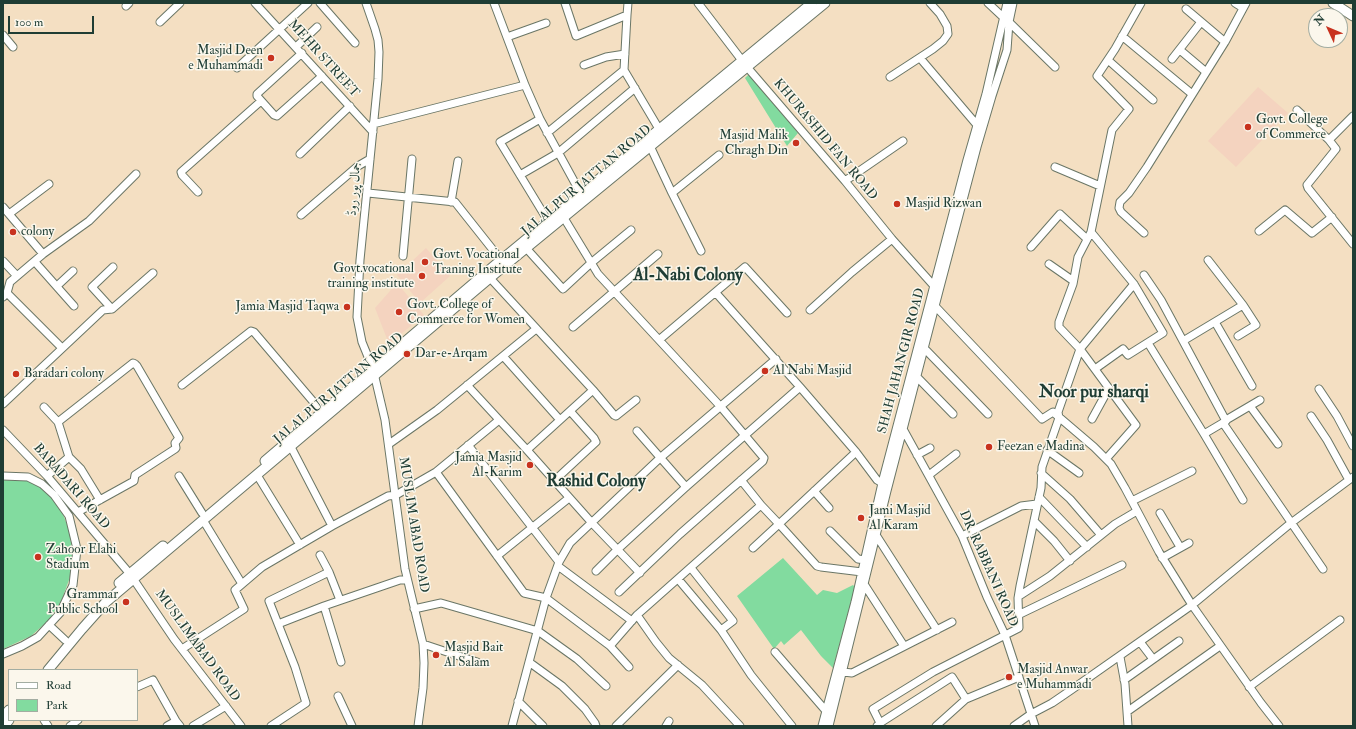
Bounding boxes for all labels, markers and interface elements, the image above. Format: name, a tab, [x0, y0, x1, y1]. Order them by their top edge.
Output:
scale bar	[10, 8, 96, 34]
north arrow	[1308, 8, 1348, 48]
text: N	[1312, 12, 1328, 28]
text: 100 m	[15, 15, 43, 30]
street label: MEHR STREET	[284, 17, 362, 101]
place label: Masjid Deen e Muhammadi	[188, 43, 263, 74]
marker: Masjid Deen e Muhammadi	[266, 53, 276, 63]
street label: KHURASHID FAN ROAD	[770, 76, 880, 204]
place label: Govt. College of Commerce	[1256, 112, 1328, 143]
street label: JALALPUR JATTAN ROAD	[519, 122, 655, 240]
marker: Govt. College of Commerce	[1243, 122, 1253, 132]
place label: Masjid Malik Chragh Din	[719, 128, 788, 159]
marker: Masjid Malik Chragh Din	[791, 138, 801, 148]
street label: جمال پور روڈ	[345, 161, 365, 217]
place label: Masjid Rizwan	[905, 196, 982, 212]
marker: Masjid Rizwan	[892, 199, 902, 209]
place label: colony	[21, 224, 54, 240]
marker: colony	[8, 227, 18, 237]
place label: Govt. Vocational Traning Institute	[433, 247, 522, 278]
marker: Govt. Vocational Traning Institute	[420, 257, 430, 267]
place label: Govt.vocational training institute	[327, 261, 414, 292]
district label: Al-Nabi Colony	[633, 266, 743, 286]
marker: Govt.vocational training institute	[417, 271, 427, 281]
street label: SHAH JAHANGIR ROAD	[875, 287, 929, 435]
place label: Govt. College of Commerce for Women	[407, 297, 525, 328]
place label: Jamia Masjid Taqwa	[236, 299, 339, 315]
marker: Jamia Masjid Taqwa	[342, 302, 352, 312]
marker: Govt. College of Commerce for Women	[394, 307, 404, 317]
street label: JALALPUR JATTAN ROAD	[271, 330, 407, 448]
place label: Dar-e-Arqam	[415, 346, 488, 362]
marker: Dar-e-Arqam	[402, 349, 412, 359]
place label: Al Nabi Masjid	[773, 363, 852, 379]
place label: Baradari colony	[24, 366, 104, 382]
marker: Al Nabi Masjid	[760, 366, 770, 376]
marker: Baradari colony	[11, 369, 21, 379]
district label: Noor pur sharqi	[1039, 383, 1149, 403]
place label: Feezan e Madina	[997, 439, 1085, 455]
street label: BARADARI ROAD	[29, 441, 113, 533]
marker: Feezan e Madina	[984, 442, 994, 452]
place label: Jamia Masjid Al-Karim	[455, 450, 522, 481]
street label: MUSLIM ABAD ROAD	[395, 456, 431, 594]
marker: Jamia Masjid Al-Karim	[525, 460, 535, 470]
district label: Rashid Colony	[546, 472, 646, 492]
place label: Jami Masjid Al Karam	[869, 503, 931, 534]
street label: DR. RABBANI ROAD	[955, 508, 1021, 630]
marker: Jami Masjid Al Karam	[856, 513, 866, 523]
place label: Zahoor Elahi Stadium	[46, 542, 116, 573]
marker: Zahoor Elahi Stadium	[33, 552, 43, 562]
place label: Grammar Public School	[48, 587, 118, 618]
street label: MUSLIMABAD ROAD	[151, 587, 243, 705]
marker: Grammar Public School	[121, 597, 131, 607]
place label: Masjid Bait Al Salam	[444, 640, 503, 671]
marker: Masjid Bait Al Salam	[431, 650, 441, 660]
place label: Masjid Anwar e Muhammadi	[1017, 662, 1092, 693]
legend	[8, 669, 138, 721]
marker: Masjid Anwar e Muhammadi	[1004, 672, 1014, 682]
text: Road	[46, 678, 71, 693]
text: Park	[46, 698, 68, 713]

